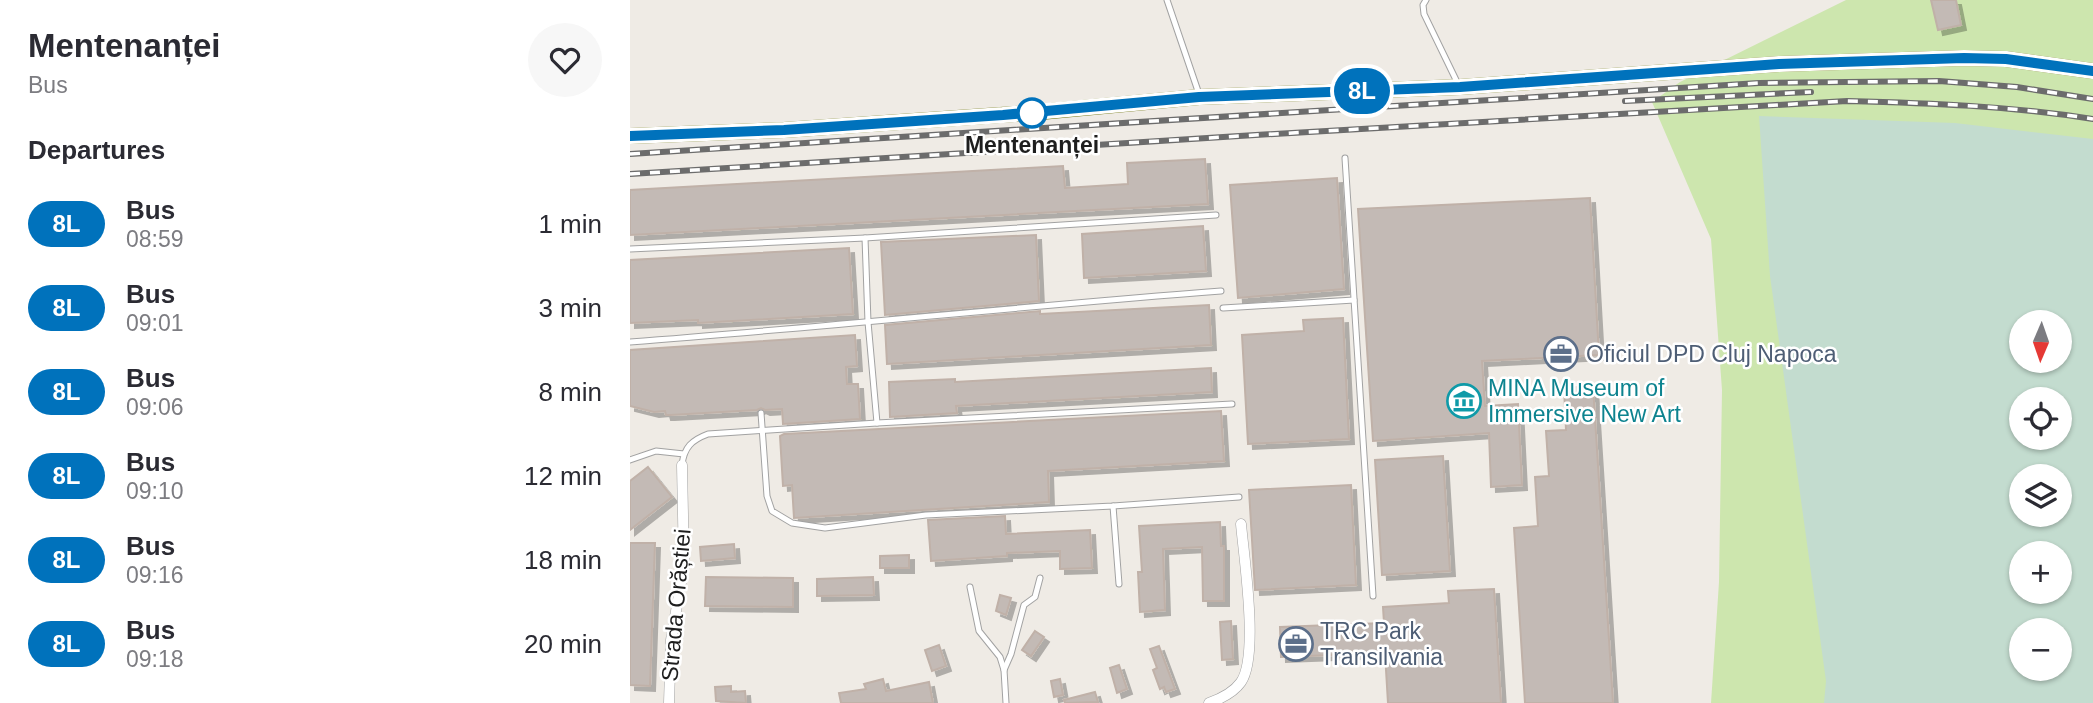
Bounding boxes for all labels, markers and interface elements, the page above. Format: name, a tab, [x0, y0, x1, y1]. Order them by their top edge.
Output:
button: heart	[528, 23, 602, 97]
text: Mentenanței	[28, 27, 221, 64]
line badge: 8L	[1330, 68, 1394, 114]
text: Bus	[28, 72, 68, 98]
text: 8L	[1348, 77, 1376, 104]
marker: Mentenanței	[1017, 98, 1047, 128]
place label: Mentenanței	[965, 132, 1099, 159]
text: Departures	[28, 135, 165, 165]
text: Bus	[126, 195, 175, 225]
text: 1 min	[538, 209, 602, 239]
text: 8L	[52, 210, 81, 237]
text: 08:59	[126, 226, 184, 252]
text: Bus	[126, 279, 175, 309]
text: 3 min	[538, 293, 602, 323]
text: 8L	[52, 294, 81, 321]
text: 09:01	[126, 310, 184, 336]
north arrow	[2009, 310, 2072, 373]
map controls	[2009, 310, 2072, 681]
office icon: Oficiul DPD Cluj Napoca	[1542, 335, 1580, 373]
place label: Oficiul DPD Cluj Napoca	[1586, 341, 1837, 367]
text: Bus	[126, 363, 175, 393]
place label: MINA Museum of Immersive New Art	[1488, 375, 1682, 427]
text: 8 min	[538, 377, 602, 407]
text: 8L	[52, 378, 81, 405]
museum icon: MINA Museum of Immersive New Art	[1445, 382, 1483, 420]
button: locate	[2009, 387, 2072, 450]
text: 09:06	[126, 394, 184, 420]
text: Bus	[126, 447, 175, 477]
text: 12 min	[524, 461, 602, 491]
text: 8L	[52, 462, 81, 489]
button: layers	[2009, 464, 2072, 527]
text: 09:10	[126, 478, 184, 504]
street label: Strada Orăștiei	[656, 527, 696, 683]
text: Bus	[126, 531, 175, 561]
button: +	[2009, 541, 2072, 604]
text: 18 min	[524, 545, 602, 575]
text: 8L	[52, 546, 81, 573]
text: 09:16	[126, 562, 184, 588]
text: Bus	[126, 615, 175, 645]
place label: TRC Park Transilvania	[1320, 618, 1443, 670]
button: −	[2009, 618, 2072, 681]
office icon: TRC Park Transilvania	[1277, 625, 1315, 663]
text: 20 min	[524, 629, 602, 659]
text: 8L	[52, 630, 81, 657]
text: 09:18	[126, 646, 184, 672]

